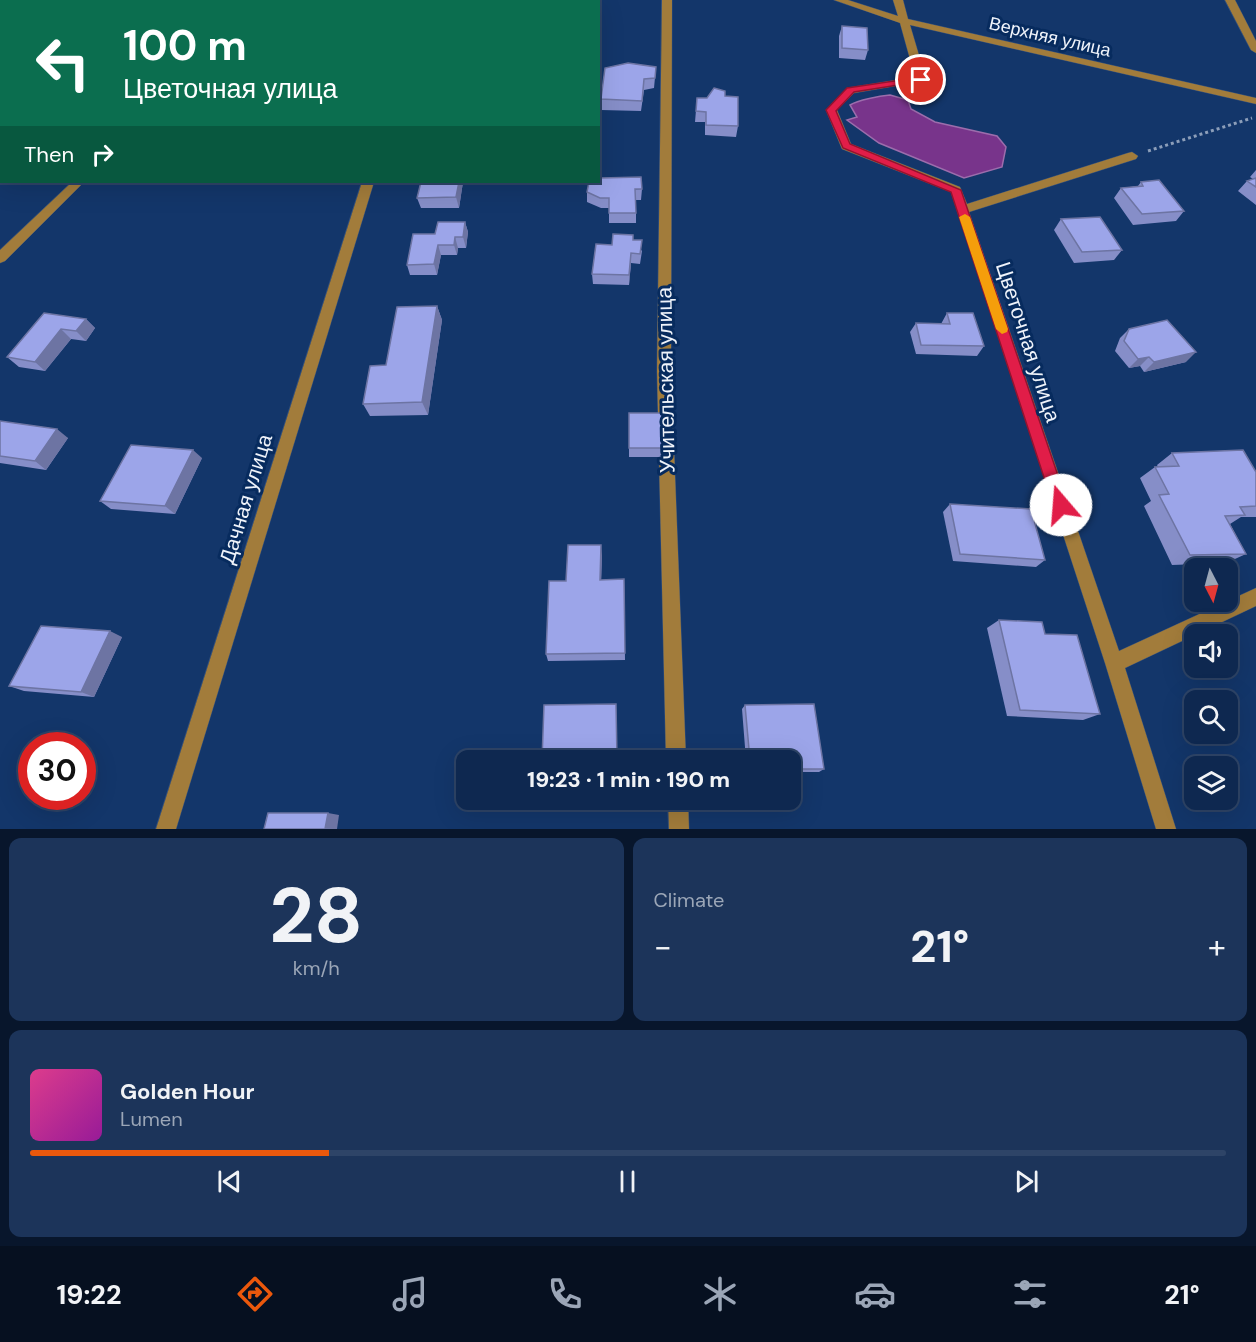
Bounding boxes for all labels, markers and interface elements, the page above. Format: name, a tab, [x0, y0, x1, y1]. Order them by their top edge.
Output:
street label: Верхняя улица	[987, 11, 1114, 63]
text: 100 m	[123, 18, 247, 73]
icon: left	[24, 24, 102, 102]
pin	[895, 54, 946, 105]
icon: arrive	[904, 63, 937, 96]
text: Цветочная улица	[123, 71, 338, 106]
icon: right	[86, 138, 119, 171]
text: Then	[24, 140, 74, 169]
street label: Цветочная улица	[989, 258, 1067, 426]
street label: Учительская улица	[650, 286, 682, 473]
street label: Дачная улица	[213, 430, 279, 567]
position arrow	[1029, 473, 1093, 537]
north arrow	[1184, 558, 1238, 612]
map controls	[1184, 558, 1238, 810]
button: sound	[1184, 624, 1238, 678]
button: search	[1184, 690, 1238, 744]
speed limit sign: 30	[18, 732, 96, 810]
button: layers	[1184, 756, 1238, 810]
text: 19:23 · 1 min · 190 m	[527, 765, 730, 794]
text: 28	[269, 865, 363, 966]
text: Climate	[654, 887, 724, 913]
text: 21°	[910, 917, 969, 976]
text: −	[654, 925, 672, 968]
text: +	[1208, 925, 1226, 968]
text: km/h	[293, 955, 340, 981]
text: Golden Hour	[120, 1077, 255, 1106]
text: Lumen	[120, 1106, 183, 1132]
icon: previous	[213, 1165, 246, 1198]
icon: pause	[611, 1165, 644, 1198]
icon: next	[1010, 1165, 1043, 1198]
icon: directions	[234, 1273, 276, 1315]
icon: music	[389, 1273, 431, 1315]
icon: phone	[544, 1273, 586, 1315]
icon: climate	[699, 1273, 741, 1315]
icon: car	[854, 1273, 896, 1315]
icon: filters	[1009, 1273, 1051, 1315]
text: 19:22	[56, 1277, 121, 1312]
text: 21°	[1164, 1277, 1199, 1312]

